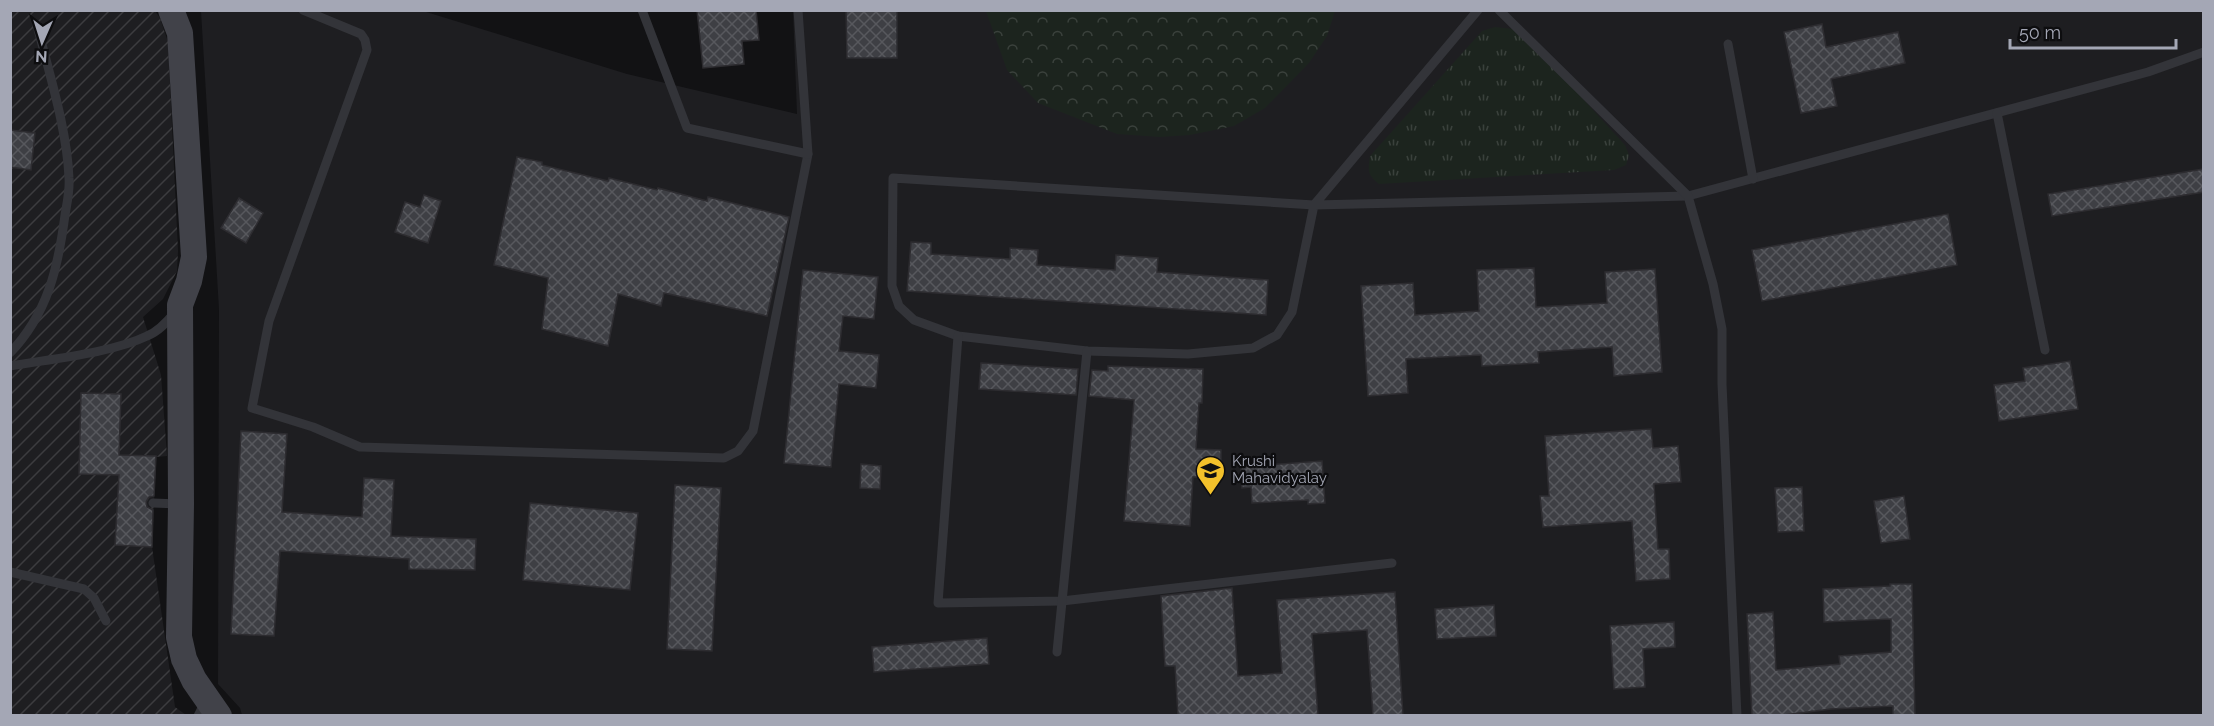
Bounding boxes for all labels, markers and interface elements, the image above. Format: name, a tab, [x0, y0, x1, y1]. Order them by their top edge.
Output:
north arrow	[12, 12, 72, 72]
scale bar	[2010, 12, 2176, 50]
text: 50 m	[2019, 22, 2061, 43]
text: N	[35, 47, 48, 66]
place label: Krushi Mahavidyalay	[1232, 452, 1327, 487]
school or university icon: Krushi Mahavidyalay	[1195, 454, 1227, 496]

